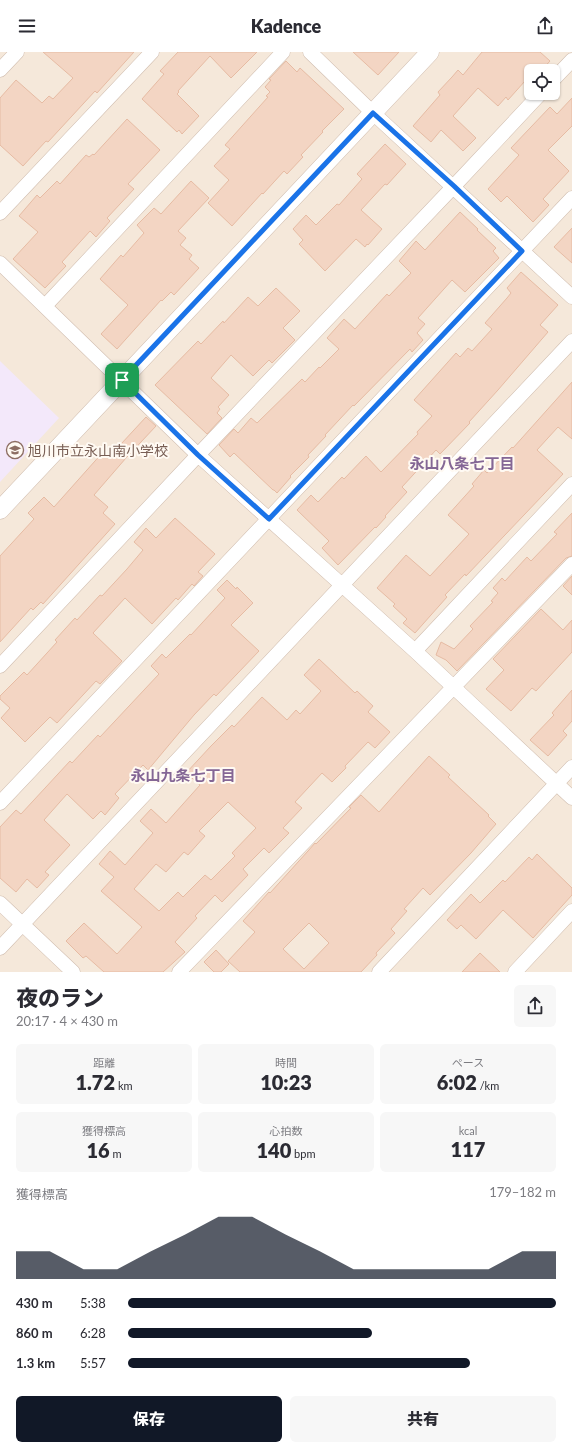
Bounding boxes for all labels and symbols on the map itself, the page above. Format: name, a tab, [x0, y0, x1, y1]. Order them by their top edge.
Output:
pin	[105, 363, 139, 397]
school or university icon: 旭川市立永山南小学校	[5, 440, 25, 460]
place label: 旭川市立永山南小学校	[28, 442, 168, 459]
district label: 永山八条七丁目	[409, 454, 515, 472]
district label: 永山九条七丁目	[130, 766, 236, 784]

